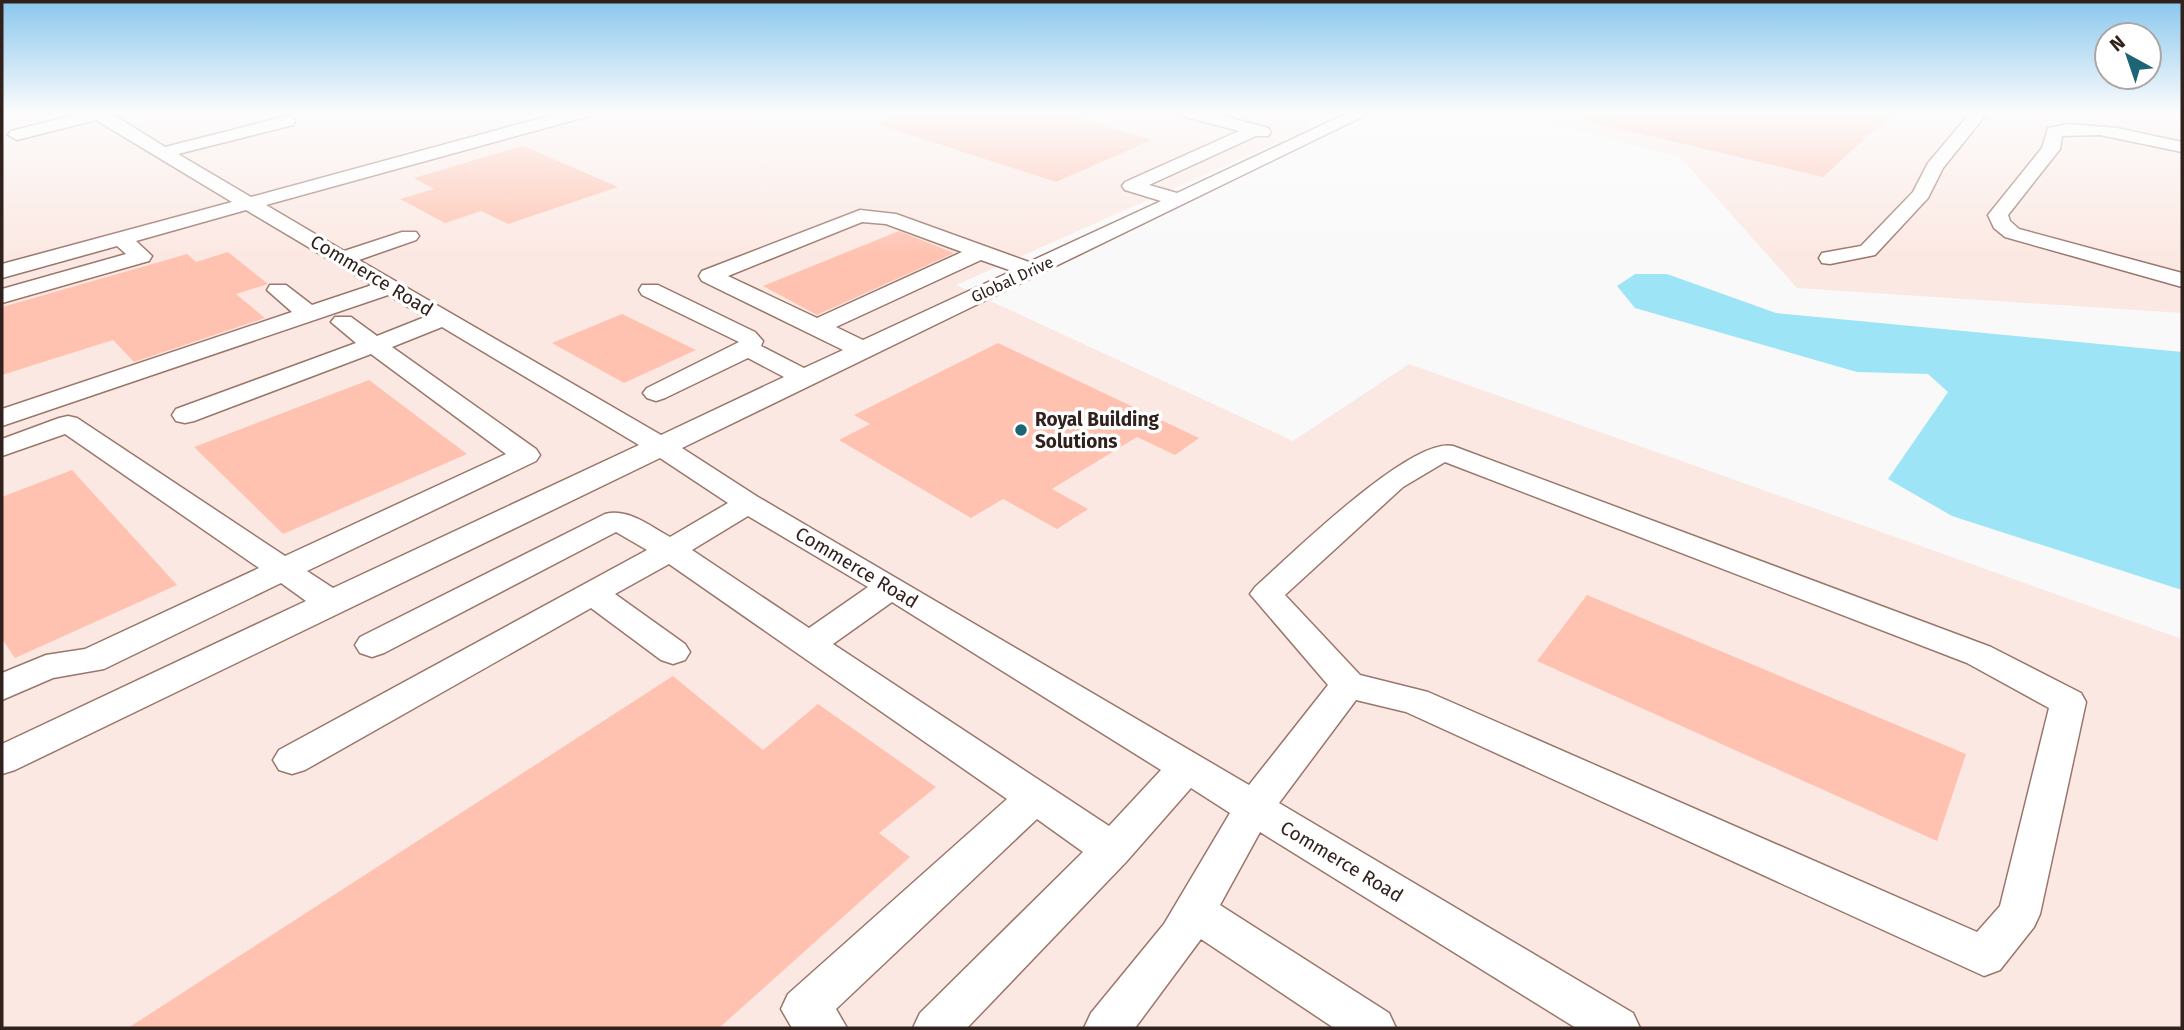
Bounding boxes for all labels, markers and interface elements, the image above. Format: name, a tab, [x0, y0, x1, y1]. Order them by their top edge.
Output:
north arrow	[2093, 21, 2163, 91]
text: N	[2105, 30, 2130, 56]
street label: Commerce Road	[306, 230, 437, 321]
street label: Global Drive	[968, 252, 1056, 307]
place label: Royal Building Solutions	[1035, 408, 1159, 453]
marker: Royal Building Solutions	[1013, 422, 1029, 438]
street label: Commerce Road	[791, 522, 922, 613]
street label: Commerce Road	[1276, 816, 1407, 907]

